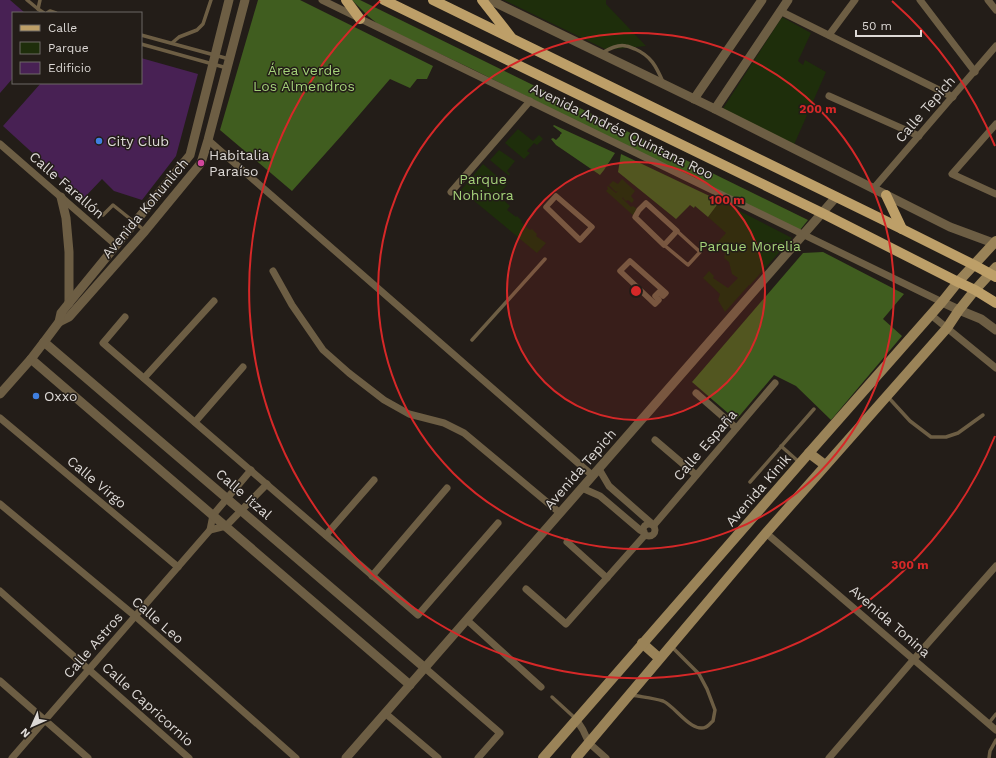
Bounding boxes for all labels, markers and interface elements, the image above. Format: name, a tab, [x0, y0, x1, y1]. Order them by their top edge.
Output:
legend	[12, 12, 142, 84]
scale bar	[856, 12, 921, 38]
text: 50 m	[862, 19, 892, 33]
text: Calle	[48, 21, 77, 35]
text: Parque	[48, 41, 89, 55]
text: Edificio	[48, 61, 91, 75]
park label: Área verde Los Almendros	[253, 62, 355, 94]
street label: Calle Tepich	[892, 73, 958, 145]
street label: Avenida Andrés Quintana Roo	[528, 80, 716, 182]
text: 200 m	[799, 102, 837, 116]
place label: City Club	[107, 133, 169, 149]
marker: City Club	[94, 136, 104, 146]
place label: Habitalia Paraíso	[209, 147, 269, 179]
street label: Calle Farallón	[26, 148, 108, 222]
street label: Avenida Kohunlich	[99, 155, 191, 261]
marker: Habitalia Paraíso	[196, 158, 206, 168]
park label: Parque Nohinora	[452, 171, 514, 203]
text: 100 m	[709, 193, 745, 207]
park label: Parque Morelia	[699, 238, 801, 254]
centre of rings	[629, 284, 643, 298]
place label: Oxxo	[44, 388, 77, 404]
marker: Oxxo	[31, 391, 41, 401]
street label: Calle España	[670, 406, 740, 484]
street label: Avenida Tepich	[541, 426, 619, 512]
street label: Avenida Kinik	[722, 450, 794, 530]
street label: Calle Virgo	[64, 453, 130, 511]
street label: Calle Itzal	[213, 465, 276, 523]
text: 300 m	[891, 558, 929, 572]
street label: Avenida Tonina	[846, 582, 934, 660]
street label: Calle Leo	[129, 593, 187, 647]
street label: Calle Astros	[60, 609, 126, 681]
street label: Calle Capricornio	[99, 659, 197, 749]
north arrow	[12, 706, 52, 746]
text: N	[18, 725, 33, 740]

